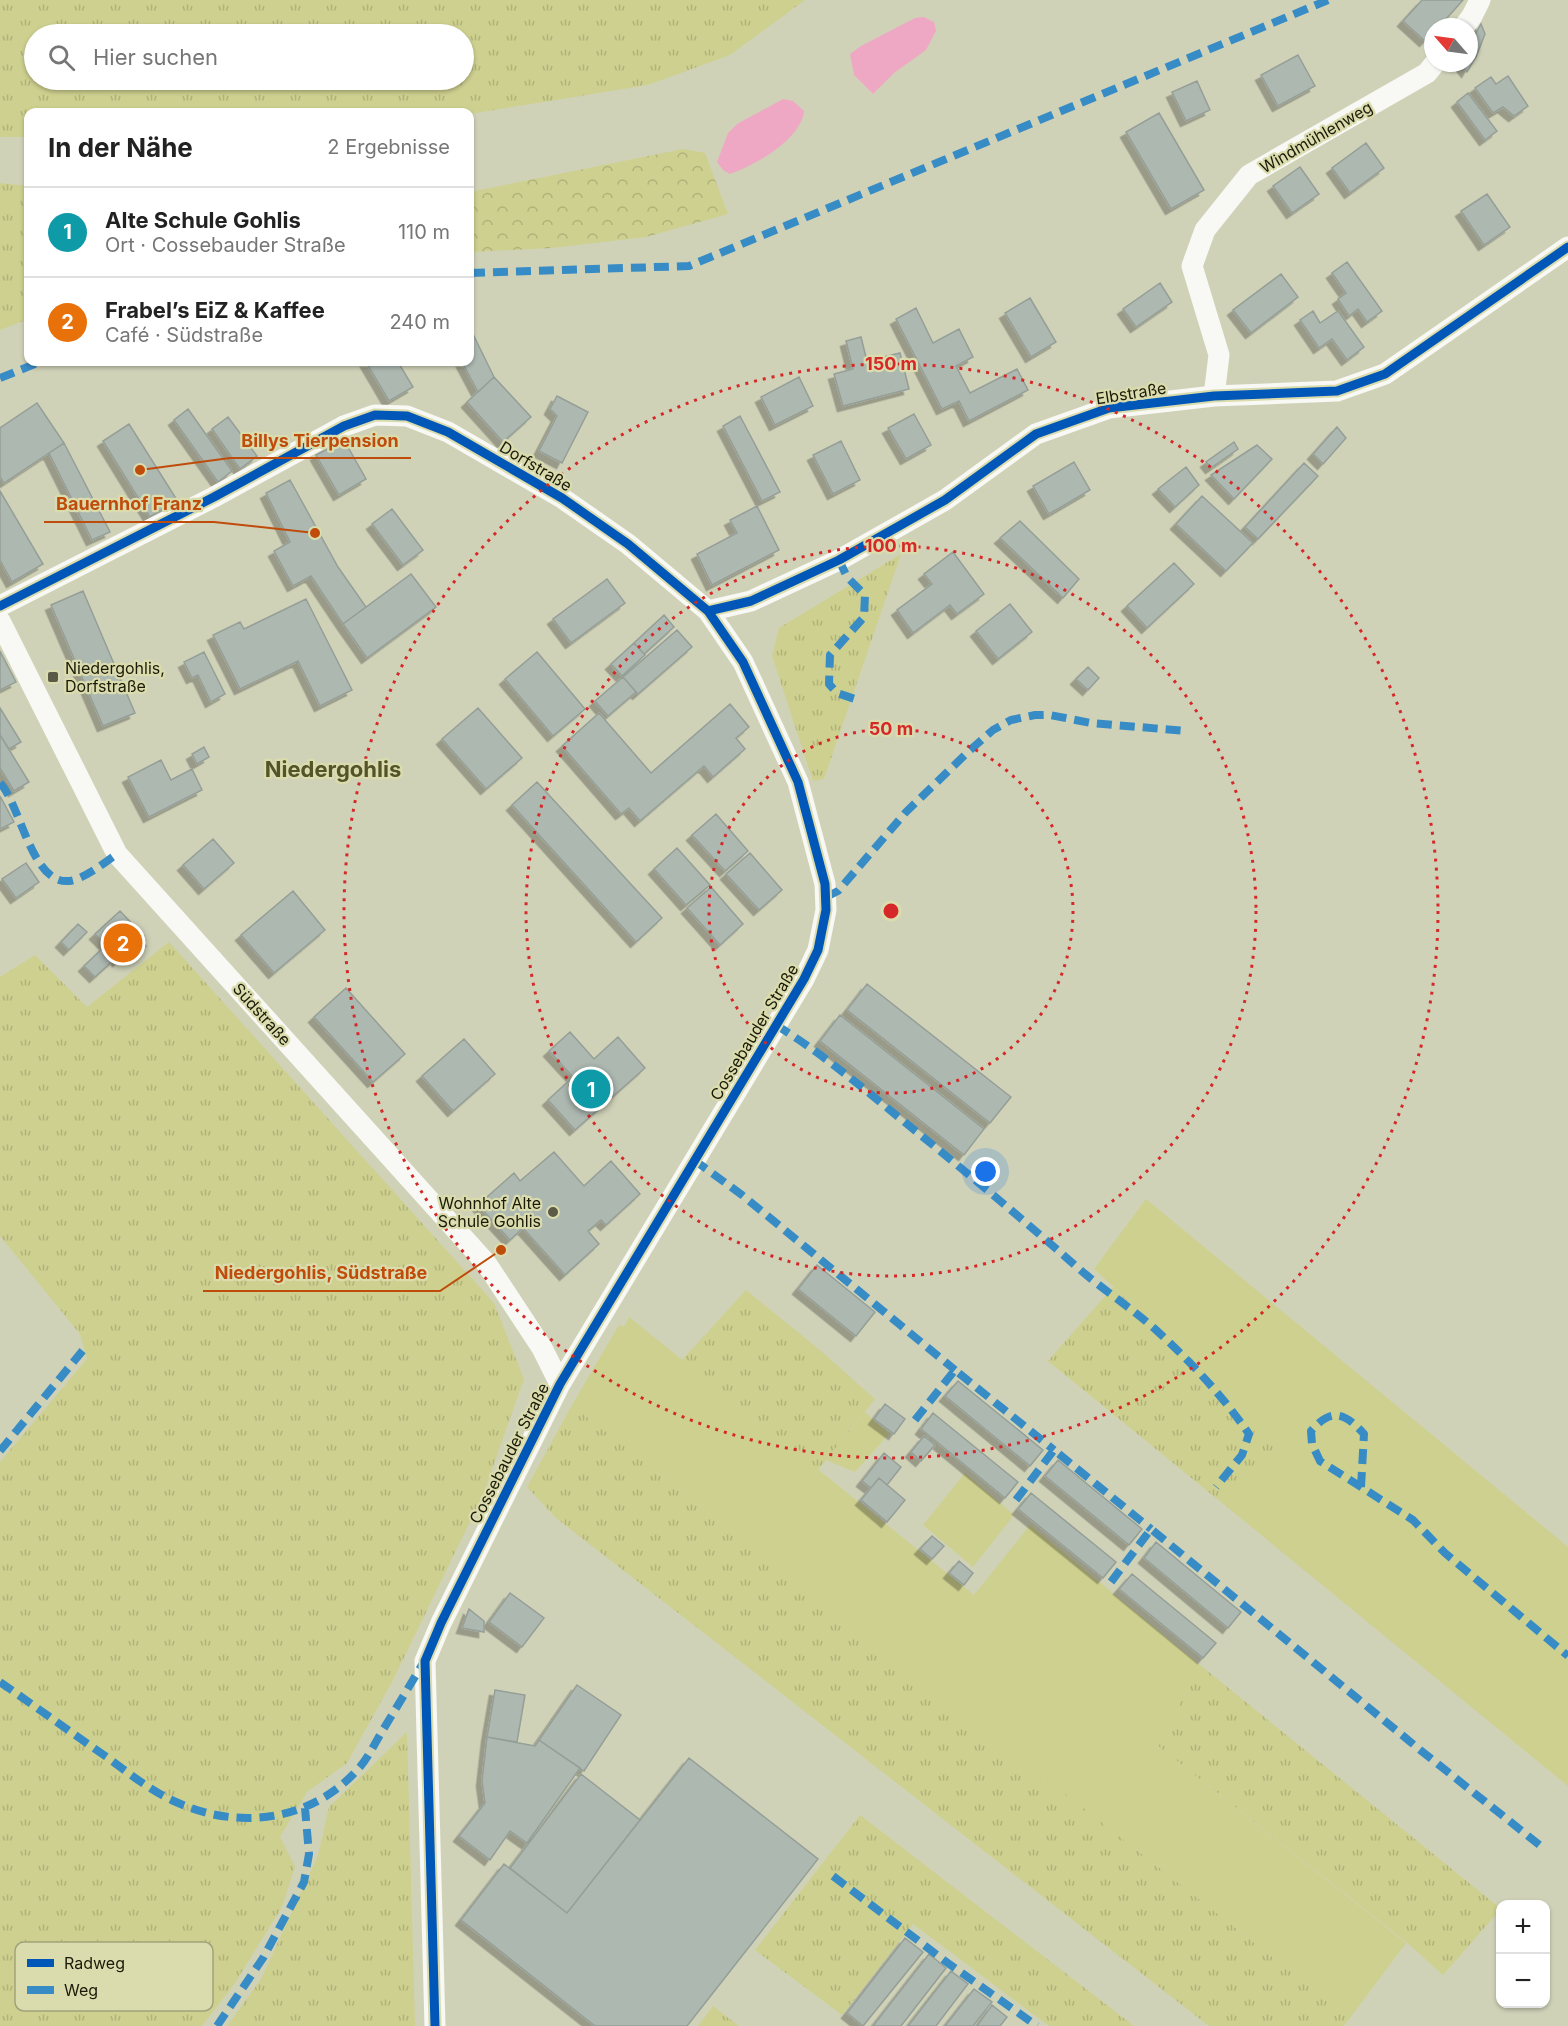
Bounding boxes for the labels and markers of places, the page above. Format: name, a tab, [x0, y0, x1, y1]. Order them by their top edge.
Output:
callout: Billys Tierpension	[230, 422, 411, 458]
callout: Bauernhof Franz	[44, 486, 214, 522]
place label: Niedergohlis, Dorfstraße	[65, 658, 165, 696]
marker: Niedergohlis, Dorfstraße	[46, 670, 60, 684]
centre of rings	[881, 901, 901, 921]
pin: 2	[104, 920, 142, 966]
pin: 1	[572, 1066, 610, 1112]
place label: Wohnhof Alte Schule Gohlis	[438, 1193, 541, 1231]
marker: Wohnhof Alte Schule Gohlis	[546, 1205, 560, 1219]
callout: Niedergohlis, Südstraße	[203, 1255, 440, 1291]

